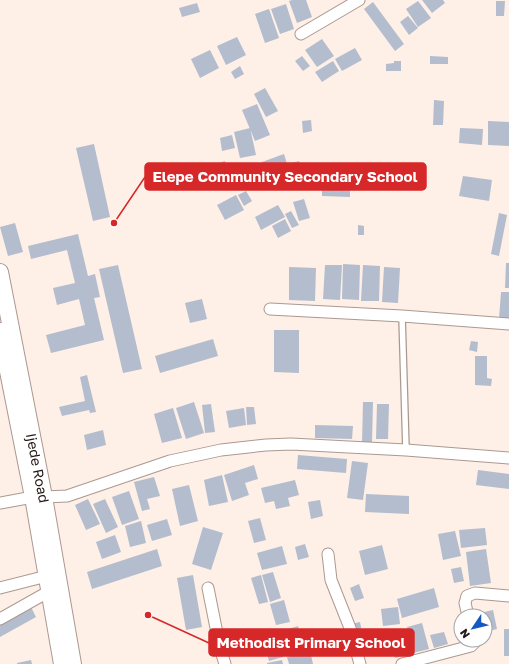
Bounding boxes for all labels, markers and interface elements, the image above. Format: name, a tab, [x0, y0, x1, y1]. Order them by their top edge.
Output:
callout: Elepe Community Secondary School	[145, 163, 426, 190]
text: Elepe Community Secondary School	[152, 167, 418, 185]
street label: Ijede Road	[23, 432, 53, 504]
north arrow	[453, 608, 493, 648]
text: N	[457, 627, 472, 641]
callout: Methodist Primary School	[209, 629, 414, 656]
text: Methodist Primary School	[216, 633, 406, 651]

